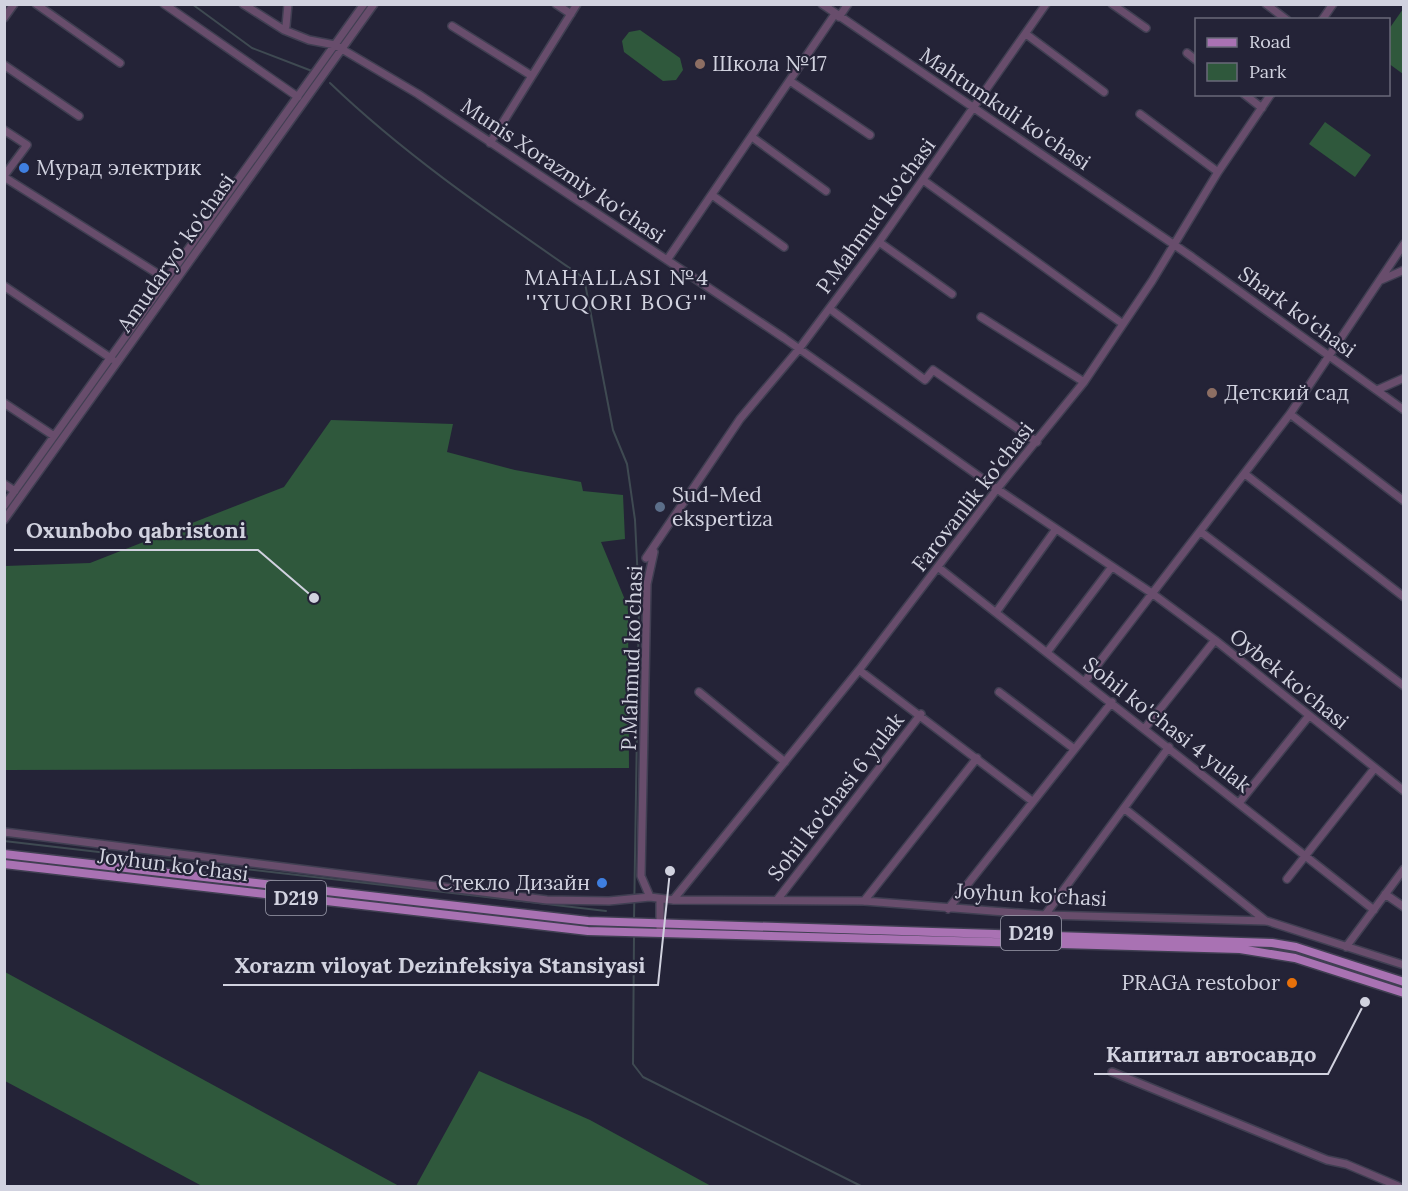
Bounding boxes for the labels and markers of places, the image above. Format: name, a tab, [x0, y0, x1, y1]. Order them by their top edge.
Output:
place label: Школа №17	[712, 50, 827, 77]
marker: Школа №17	[693, 57, 707, 71]
place label: Мурад электрик	[36, 154, 202, 181]
marker: Мурад электрик	[17, 161, 31, 175]
place label: Детский сад	[1224, 379, 1349, 406]
marker: Детский сад	[1205, 386, 1219, 400]
place label: Sud-Med ekspertiza	[672, 481, 773, 532]
marker: Sud-Med ekspertiza	[653, 500, 667, 514]
callout: Oxunbobo qabristoni	[14, 510, 258, 550]
place label: Стекло Дизайн	[438, 869, 590, 896]
marker: Стекло Дизайн	[595, 876, 609, 890]
callout: Xorazm viloyat Dezinfeksiya Stansiyasi	[223, 945, 658, 985]
place label: PRAGA restobor	[1121, 969, 1280, 996]
marker: PRAGA restobor	[1285, 976, 1299, 990]
callout: Капитал автосавдо	[1094, 1034, 1328, 1074]

